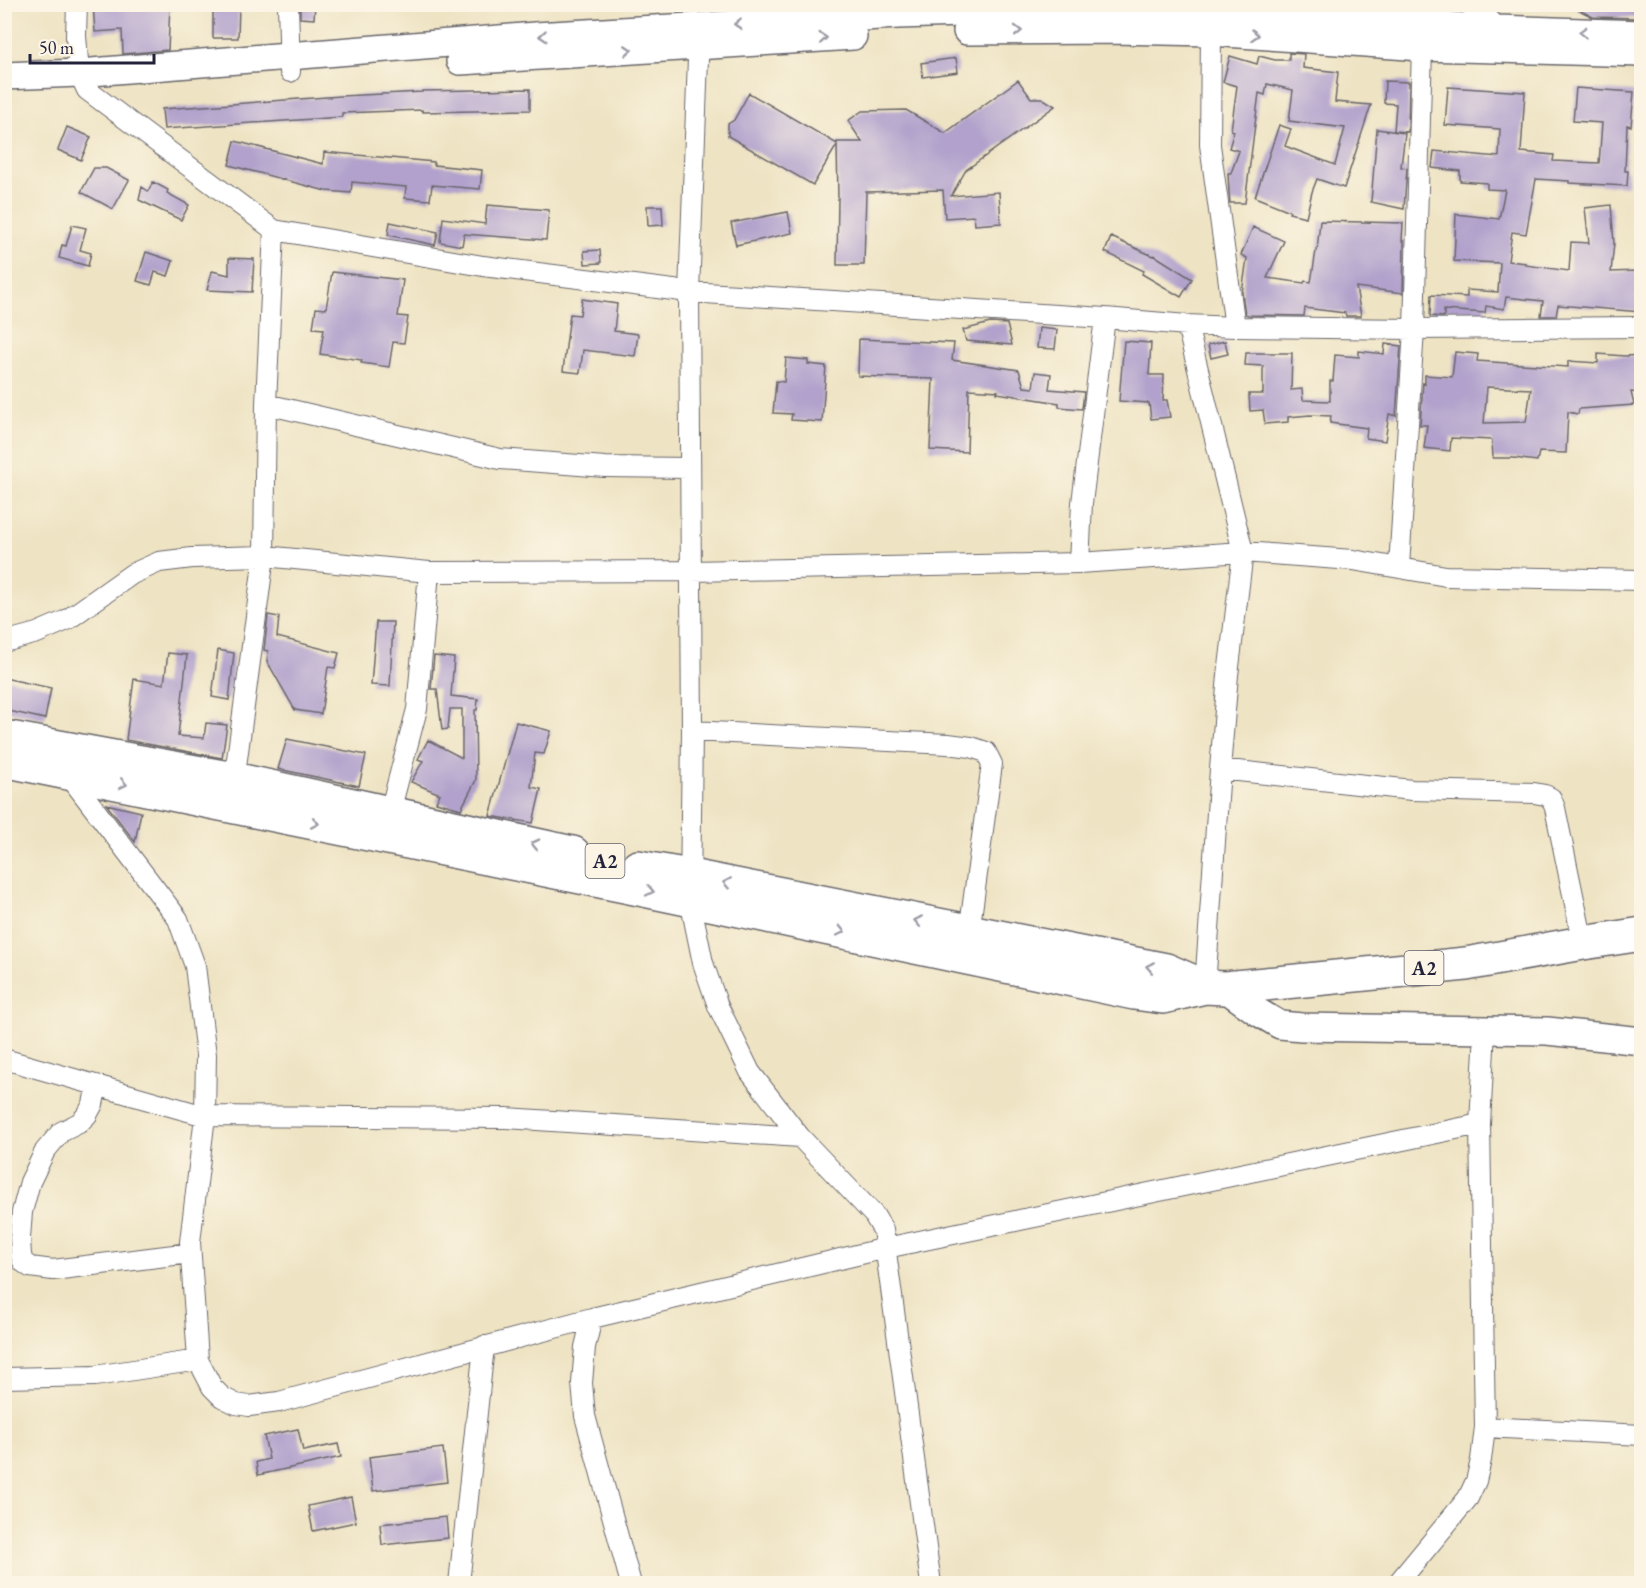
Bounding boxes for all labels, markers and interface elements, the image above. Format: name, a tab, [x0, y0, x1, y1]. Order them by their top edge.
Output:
one-way arrow	[733, 18, 742, 31]
one-way arrow	[1013, 25, 1022, 37]
one-way arrow	[1579, 26, 1588, 38]
scale bar	[30, 27, 154, 65]
one-way arrow	[1250, 28, 1259, 41]
one-way arrow	[539, 29, 548, 42]
one-way arrow	[819, 32, 828, 45]
text: 50 m	[39, 36, 74, 59]
one-way arrow	[624, 44, 633, 57]
one-way arrow	[118, 777, 128, 790]
one-way arrow	[309, 816, 319, 829]
one-way arrow	[531, 839, 541, 852]
road number: A2	[586, 844, 624, 878]
one-way arrow	[722, 877, 732, 890]
one-way arrow	[644, 884, 654, 897]
one-way arrow	[913, 916, 923, 929]
one-way arrow	[835, 924, 845, 937]
road number: A2	[1404, 951, 1444, 985]
one-way arrow	[1146, 961, 1156, 974]

